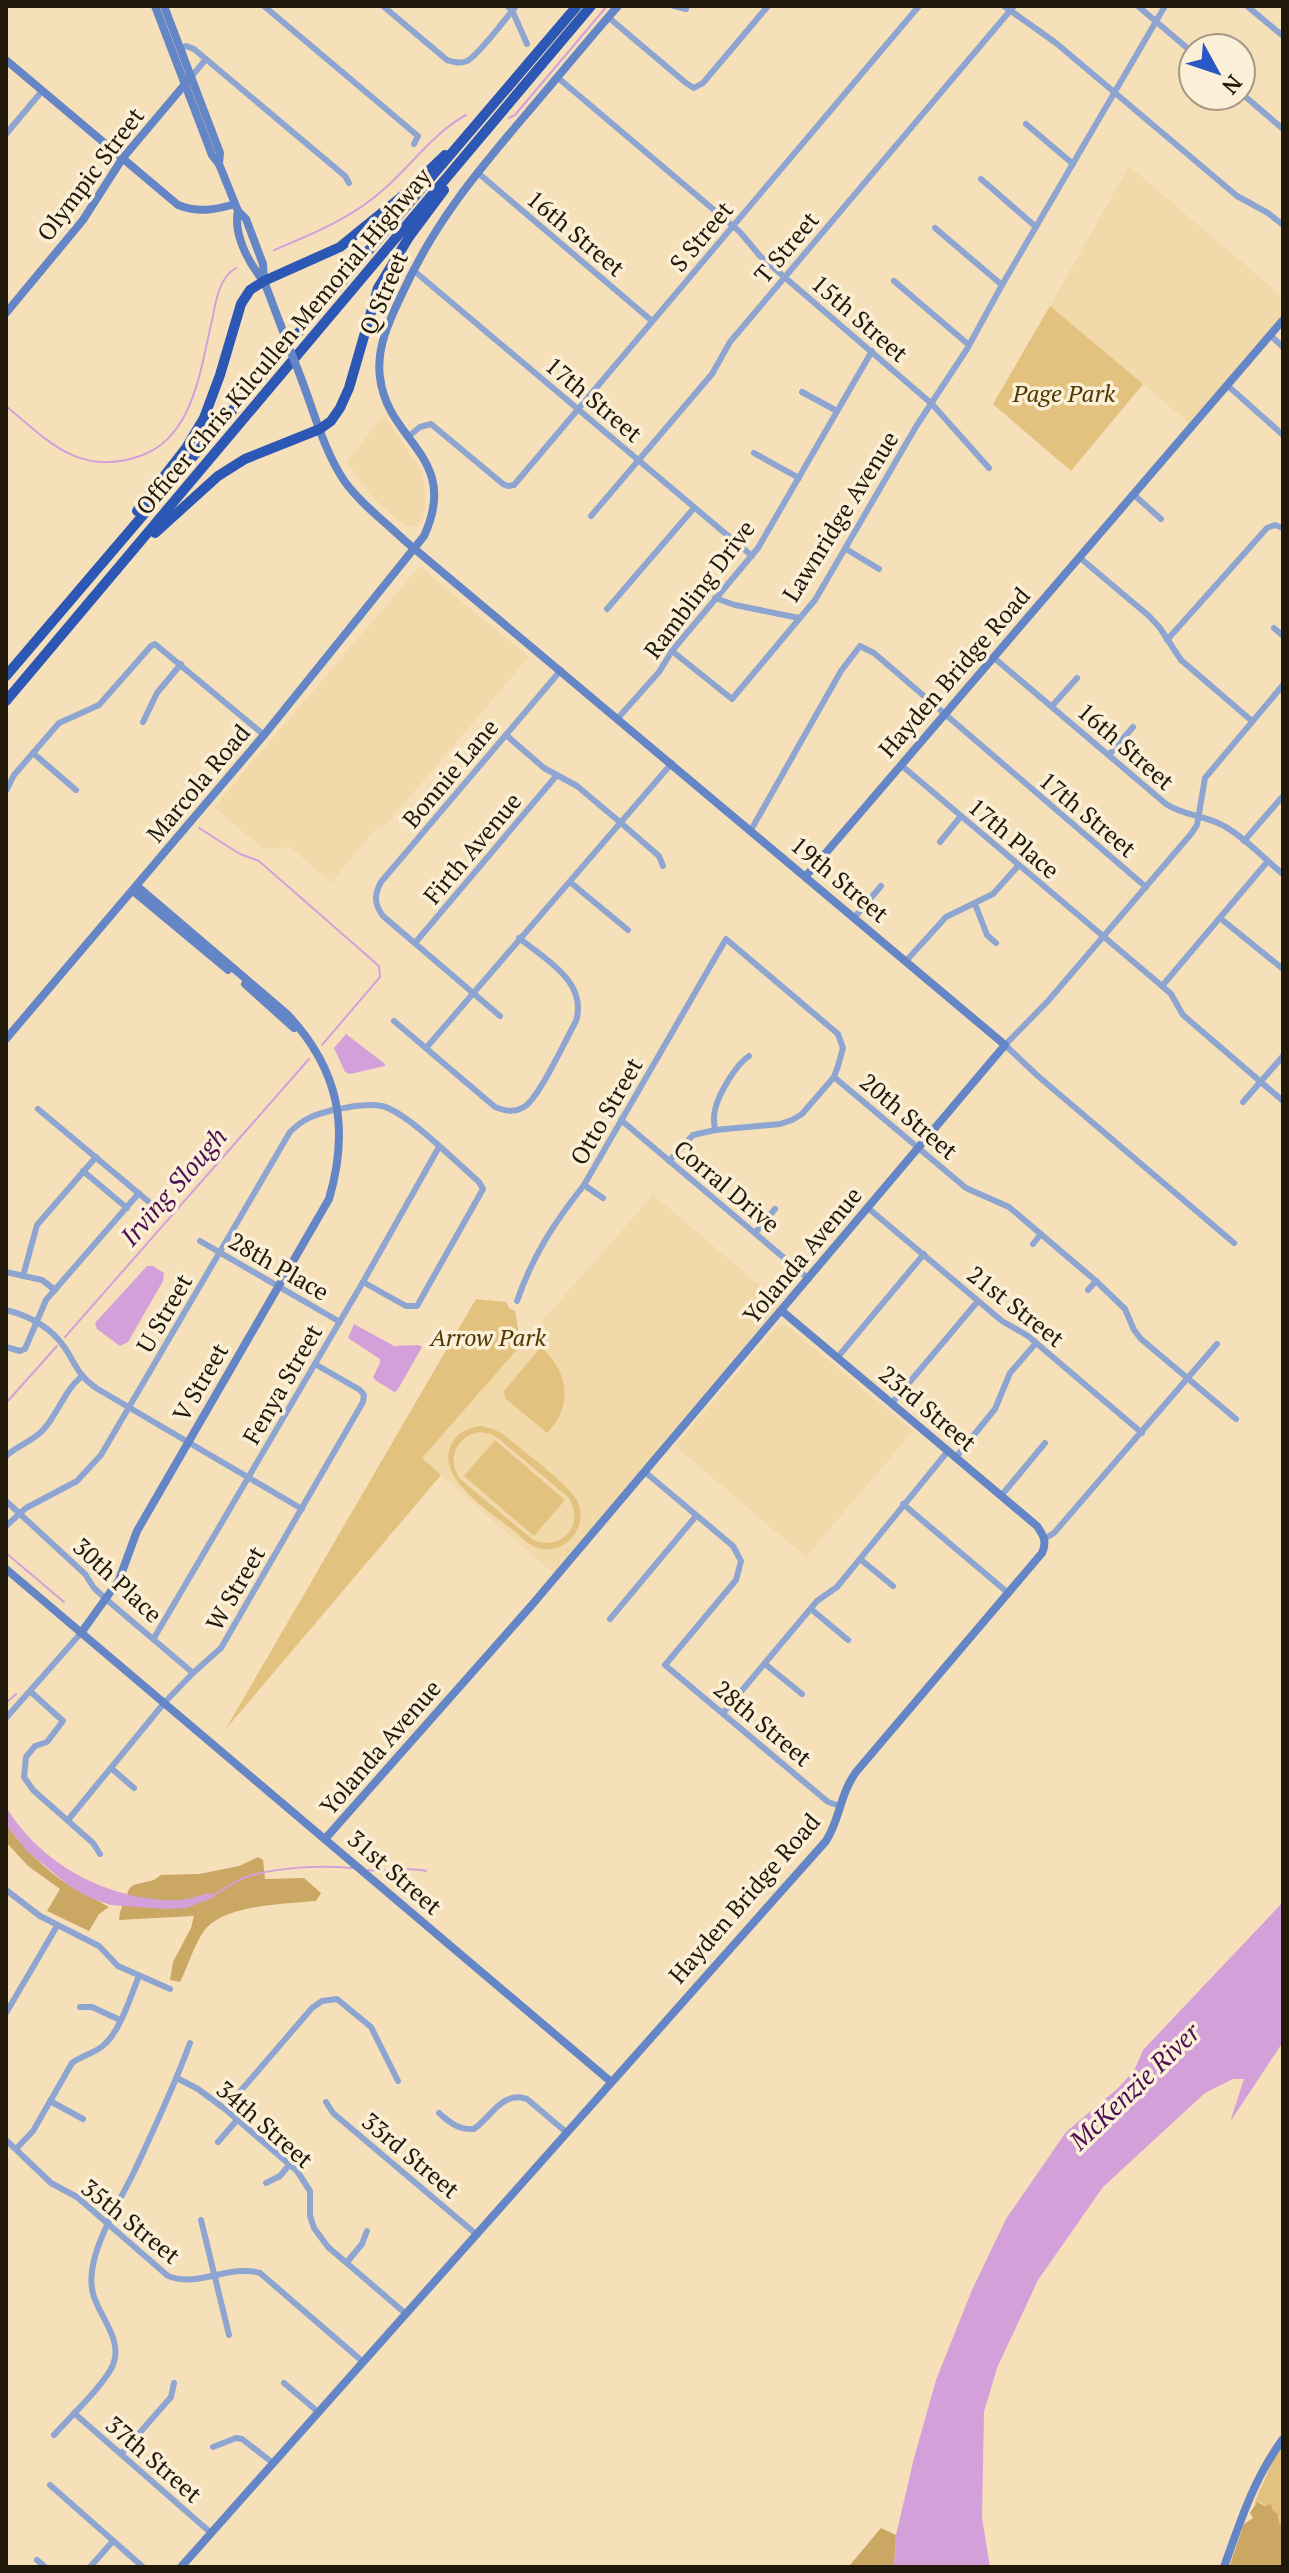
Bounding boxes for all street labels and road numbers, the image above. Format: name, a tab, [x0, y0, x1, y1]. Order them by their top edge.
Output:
street label: Olympic Street	[29, 101, 151, 247]
street label: Officer Chris Kilcullen Memorial Highway	[128, 160, 438, 521]
street label: 16th Street	[520, 183, 632, 283]
street label: S Street	[662, 194, 740, 278]
street label: T Street	[747, 204, 826, 290]
street label: Q Street	[351, 246, 415, 340]
street label: 15th Street	[805, 267, 915, 369]
street label: 17th Street	[539, 349, 649, 449]
street label: Lawnridge Avenue	[775, 425, 905, 607]
street label: Rambling Drive	[636, 513, 762, 665]
street label: Hayden Bridge Road	[871, 580, 1037, 764]
street label: 16th Street	[1071, 695, 1181, 797]
street label: Bonnie Lane	[395, 712, 505, 834]
street label: Marcola Road	[139, 717, 257, 849]
street label: 17th Street	[1033, 764, 1143, 864]
street label: Firth Avenue	[416, 785, 528, 911]
street label: 17th Place	[962, 790, 1066, 886]
street label: 19th Street	[784, 829, 896, 929]
street label: Otto Street	[562, 1052, 650, 1170]
street label: 20th Street	[853, 1066, 965, 1166]
street label: Corral Drive	[667, 1132, 787, 1240]
street label: Yolanda Avenue	[735, 1180, 869, 1330]
street label: 28th Place	[223, 1224, 335, 1308]
street label: 21st Street	[961, 1258, 1071, 1354]
street label: U Street	[129, 1268, 199, 1358]
street label: Fenya Street	[235, 1318, 329, 1450]
street label: V Street	[165, 1337, 235, 1427]
street label: 23rd Street	[873, 1358, 984, 1458]
street label: 30th Place	[67, 1530, 169, 1630]
street label: W Street	[198, 1540, 272, 1636]
street label: Yolanda Avenue	[312, 1673, 448, 1821]
street label: 28th Street	[707, 1673, 819, 1773]
street label: Hayden Bridge Road	[661, 1806, 827, 1990]
street label: 31st Street	[341, 1822, 449, 1922]
street label: 34th Street	[210, 2073, 320, 2175]
street label: 33rd Street	[356, 2105, 467, 2205]
street label: 35th Street	[75, 2171, 187, 2271]
street label: 37th Street	[99, 2408, 209, 2510]

